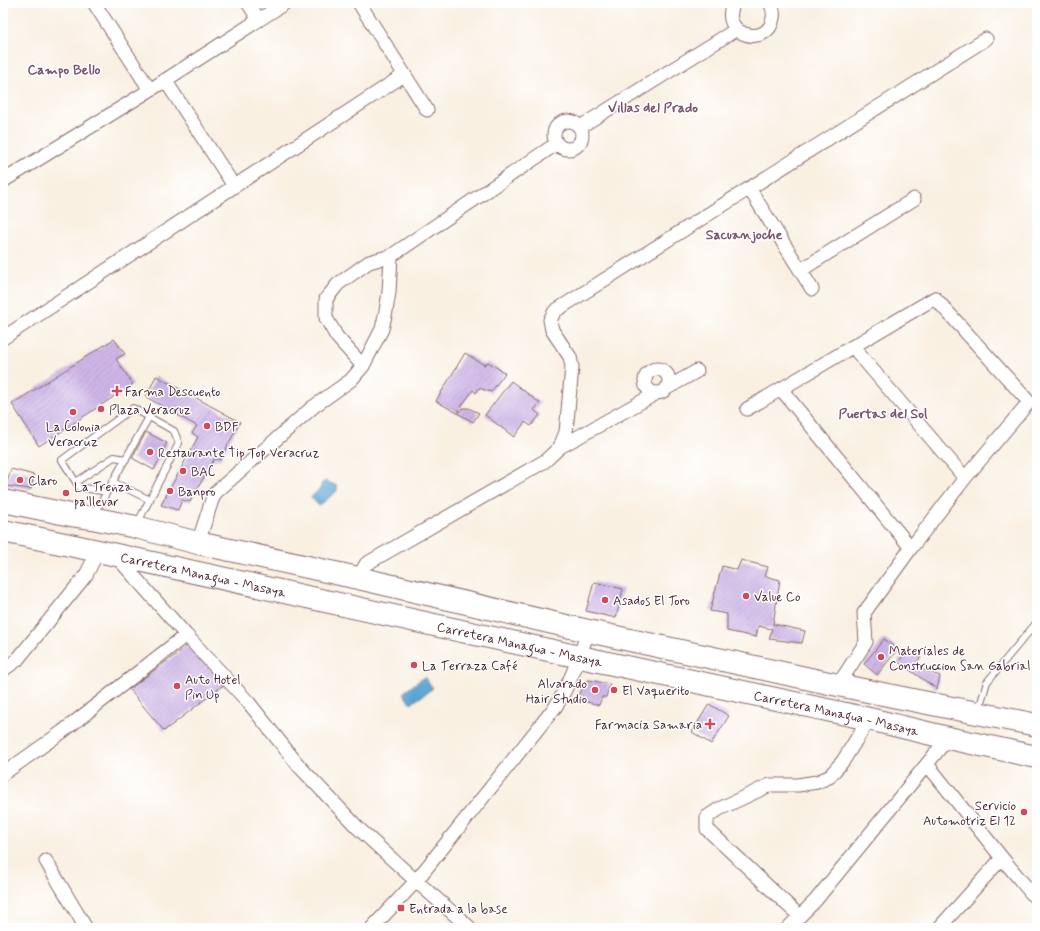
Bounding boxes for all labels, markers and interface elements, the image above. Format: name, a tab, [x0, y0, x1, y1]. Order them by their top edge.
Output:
district label: Campo Bello	[27, 61, 101, 79]
district label: Villas del Prado	[608, 99, 698, 117]
district label: Sacuanjoche	[706, 226, 782, 244]
place label: Farma Descuento	[125, 384, 220, 401]
marker: Farma Descuento	[112, 386, 122, 396]
place label: Plaza Veracruz	[109, 402, 191, 419]
marker: Plaza Veracruz	[96, 404, 106, 414]
district label: Puertas del Sol	[839, 405, 928, 423]
marker: La Colonia Veracruz	[68, 407, 78, 417]
place label: La Colonia Veracruz	[46, 419, 100, 451]
place label: BDF	[215, 419, 239, 436]
marker: BDF	[202, 421, 212, 431]
place label: Restaurante Tip Top Veracruz	[158, 445, 320, 462]
marker: Restaurante Tip Top Veracruz	[145, 447, 155, 457]
place label: BAC	[191, 464, 216, 481]
marker: BAC	[178, 466, 188, 476]
place label: Claro	[28, 473, 57, 490]
marker: Claro	[15, 475, 25, 485]
place label: La Trenza pa'llevar	[74, 479, 133, 511]
place label: Banpro	[178, 484, 216, 501]
marker: Banpro	[165, 486, 175, 496]
marker: La Trenza pa'llevar	[61, 488, 71, 498]
street label: Carretera Managua - Masaya	[119, 549, 288, 602]
place label: Value Co	[754, 589, 801, 606]
marker: Value Co	[741, 591, 751, 601]
place label: Asados El Toro	[613, 593, 690, 610]
marker: Asados El Toro	[600, 595, 610, 605]
street label: Carretera Managua - Masaya	[435, 619, 604, 672]
place label: Materiales de Construccion San Gabrial	[889, 643, 1031, 675]
marker: Materiales de Construccion San Gabrial	[876, 652, 886, 662]
place label: La Terraza Café	[422, 658, 517, 675]
marker: La Terraza Café	[409, 660, 419, 670]
place label: Auto Hotel Pin Up	[185, 672, 241, 704]
place label: Alvarado Hair Studio	[526, 676, 587, 708]
marker: Auto Hotel Pin Up	[172, 681, 182, 691]
place label: El Vaquerito	[622, 683, 689, 700]
marker: Alvarado Hair Studio	[590, 685, 600, 695]
marker: El Vaquerito	[609, 685, 619, 695]
street label: Carretera Managua - Masaya	[752, 687, 921, 741]
place label: Farmacia Samaria	[595, 717, 702, 734]
marker: Farmacia Samaria	[705, 719, 715, 729]
place label: Servicio Automotriz El 12	[923, 798, 1016, 830]
marker: Servicio Automotriz El 12	[1019, 807, 1029, 817]
place label: Entrada a la base	[409, 901, 508, 918]
marker: Entrada a la base	[396, 903, 406, 913]

